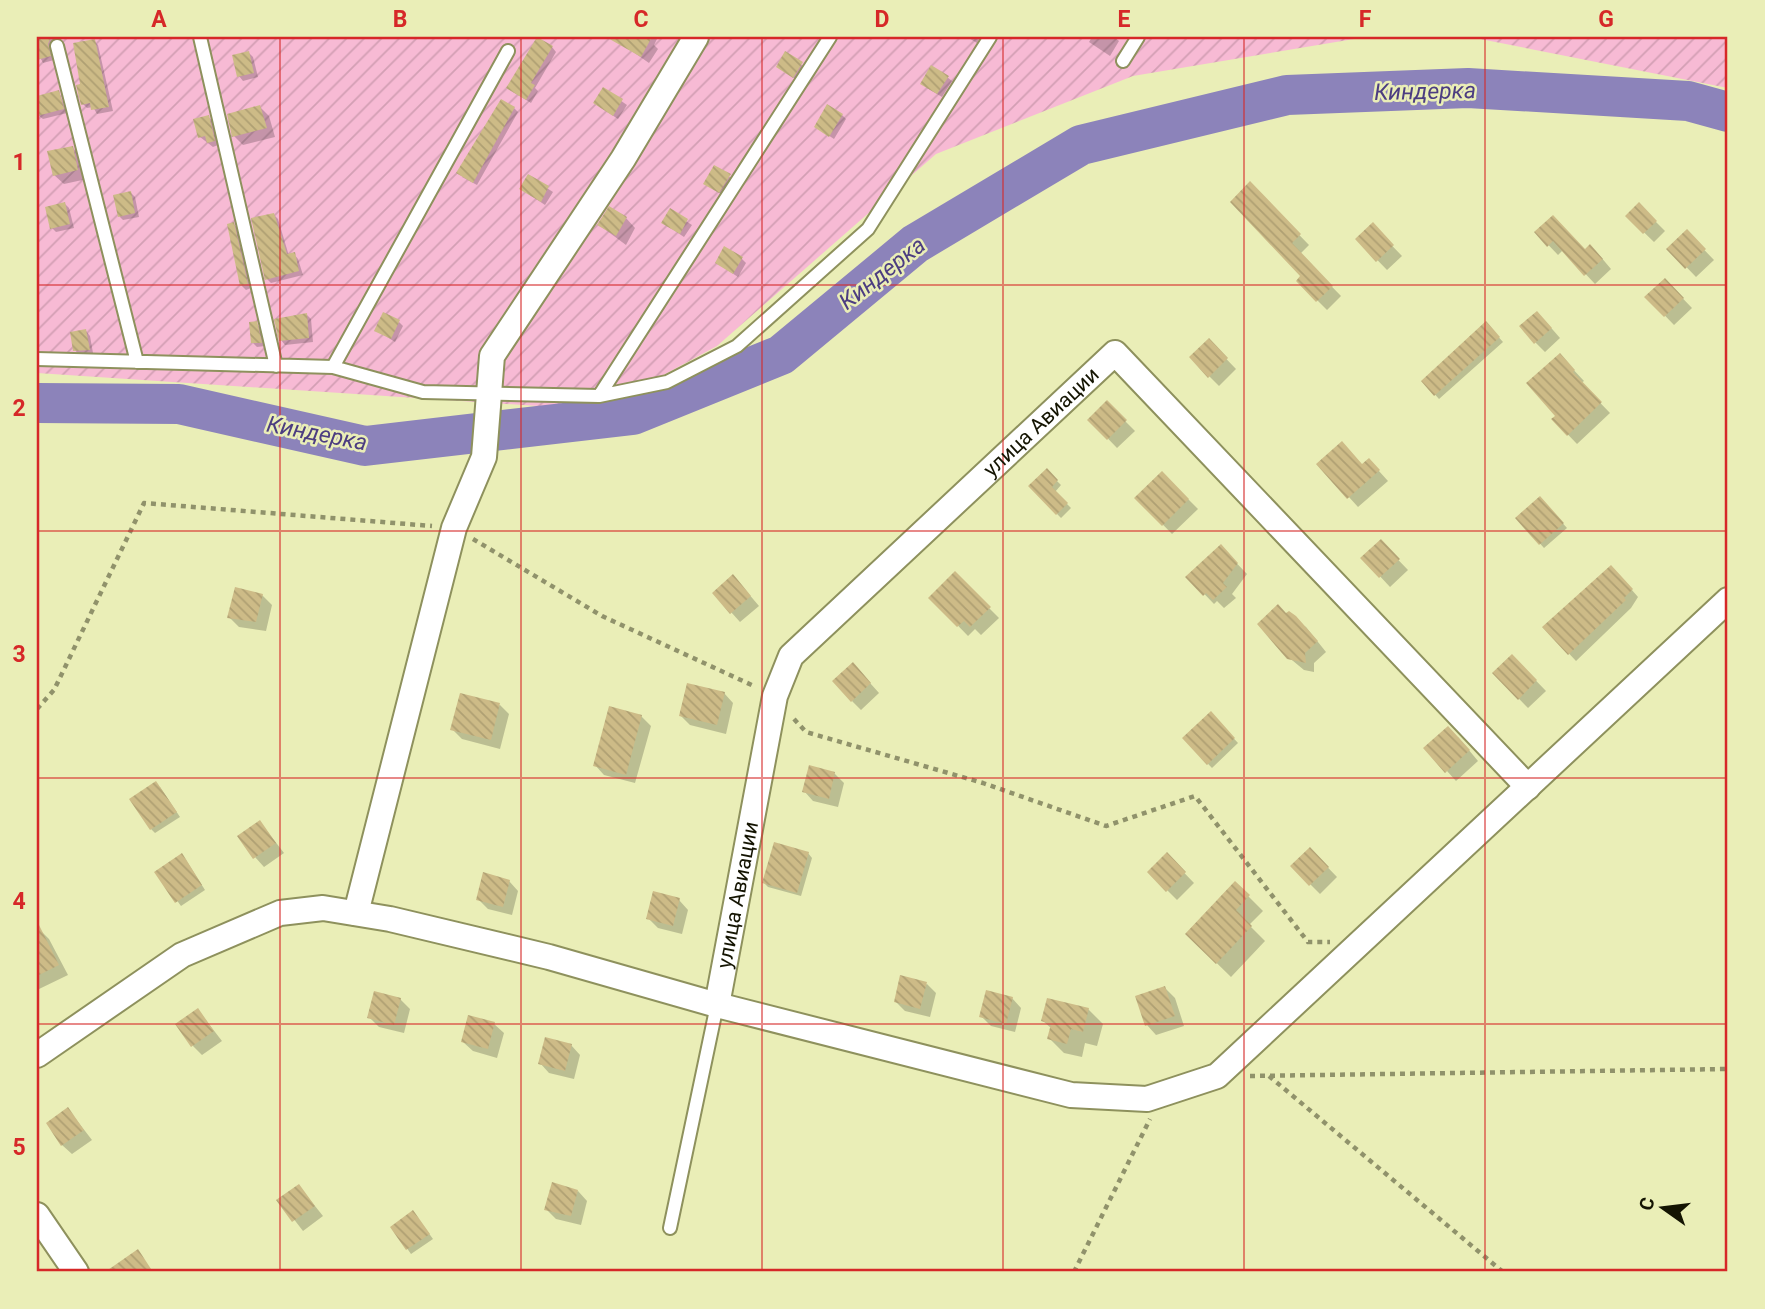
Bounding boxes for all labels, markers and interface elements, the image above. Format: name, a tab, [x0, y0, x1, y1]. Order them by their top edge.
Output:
text: A	[151, 6, 167, 33]
text: B	[393, 6, 407, 33]
text: C	[633, 6, 649, 33]
text: D	[875, 6, 889, 33]
text: E	[1118, 6, 1131, 33]
text: F	[1359, 6, 1372, 33]
text: G	[1598, 6, 1614, 33]
water label: Киндерка	[1374, 77, 1476, 106]
text: 1	[12, 149, 26, 176]
water label: Киндерка	[834, 231, 931, 315]
street label: улица Авиации	[979, 362, 1104, 482]
text: 2	[12, 395, 26, 422]
water label: Киндерка	[264, 411, 369, 456]
text: 3	[12, 641, 26, 668]
street label: улица Авиации	[712, 820, 763, 970]
text: 4	[12, 888, 26, 915]
text: 5	[12, 1134, 26, 1161]
north arrow	[1628, 1172, 1698, 1242]
text: С	[1634, 1195, 1660, 1213]

